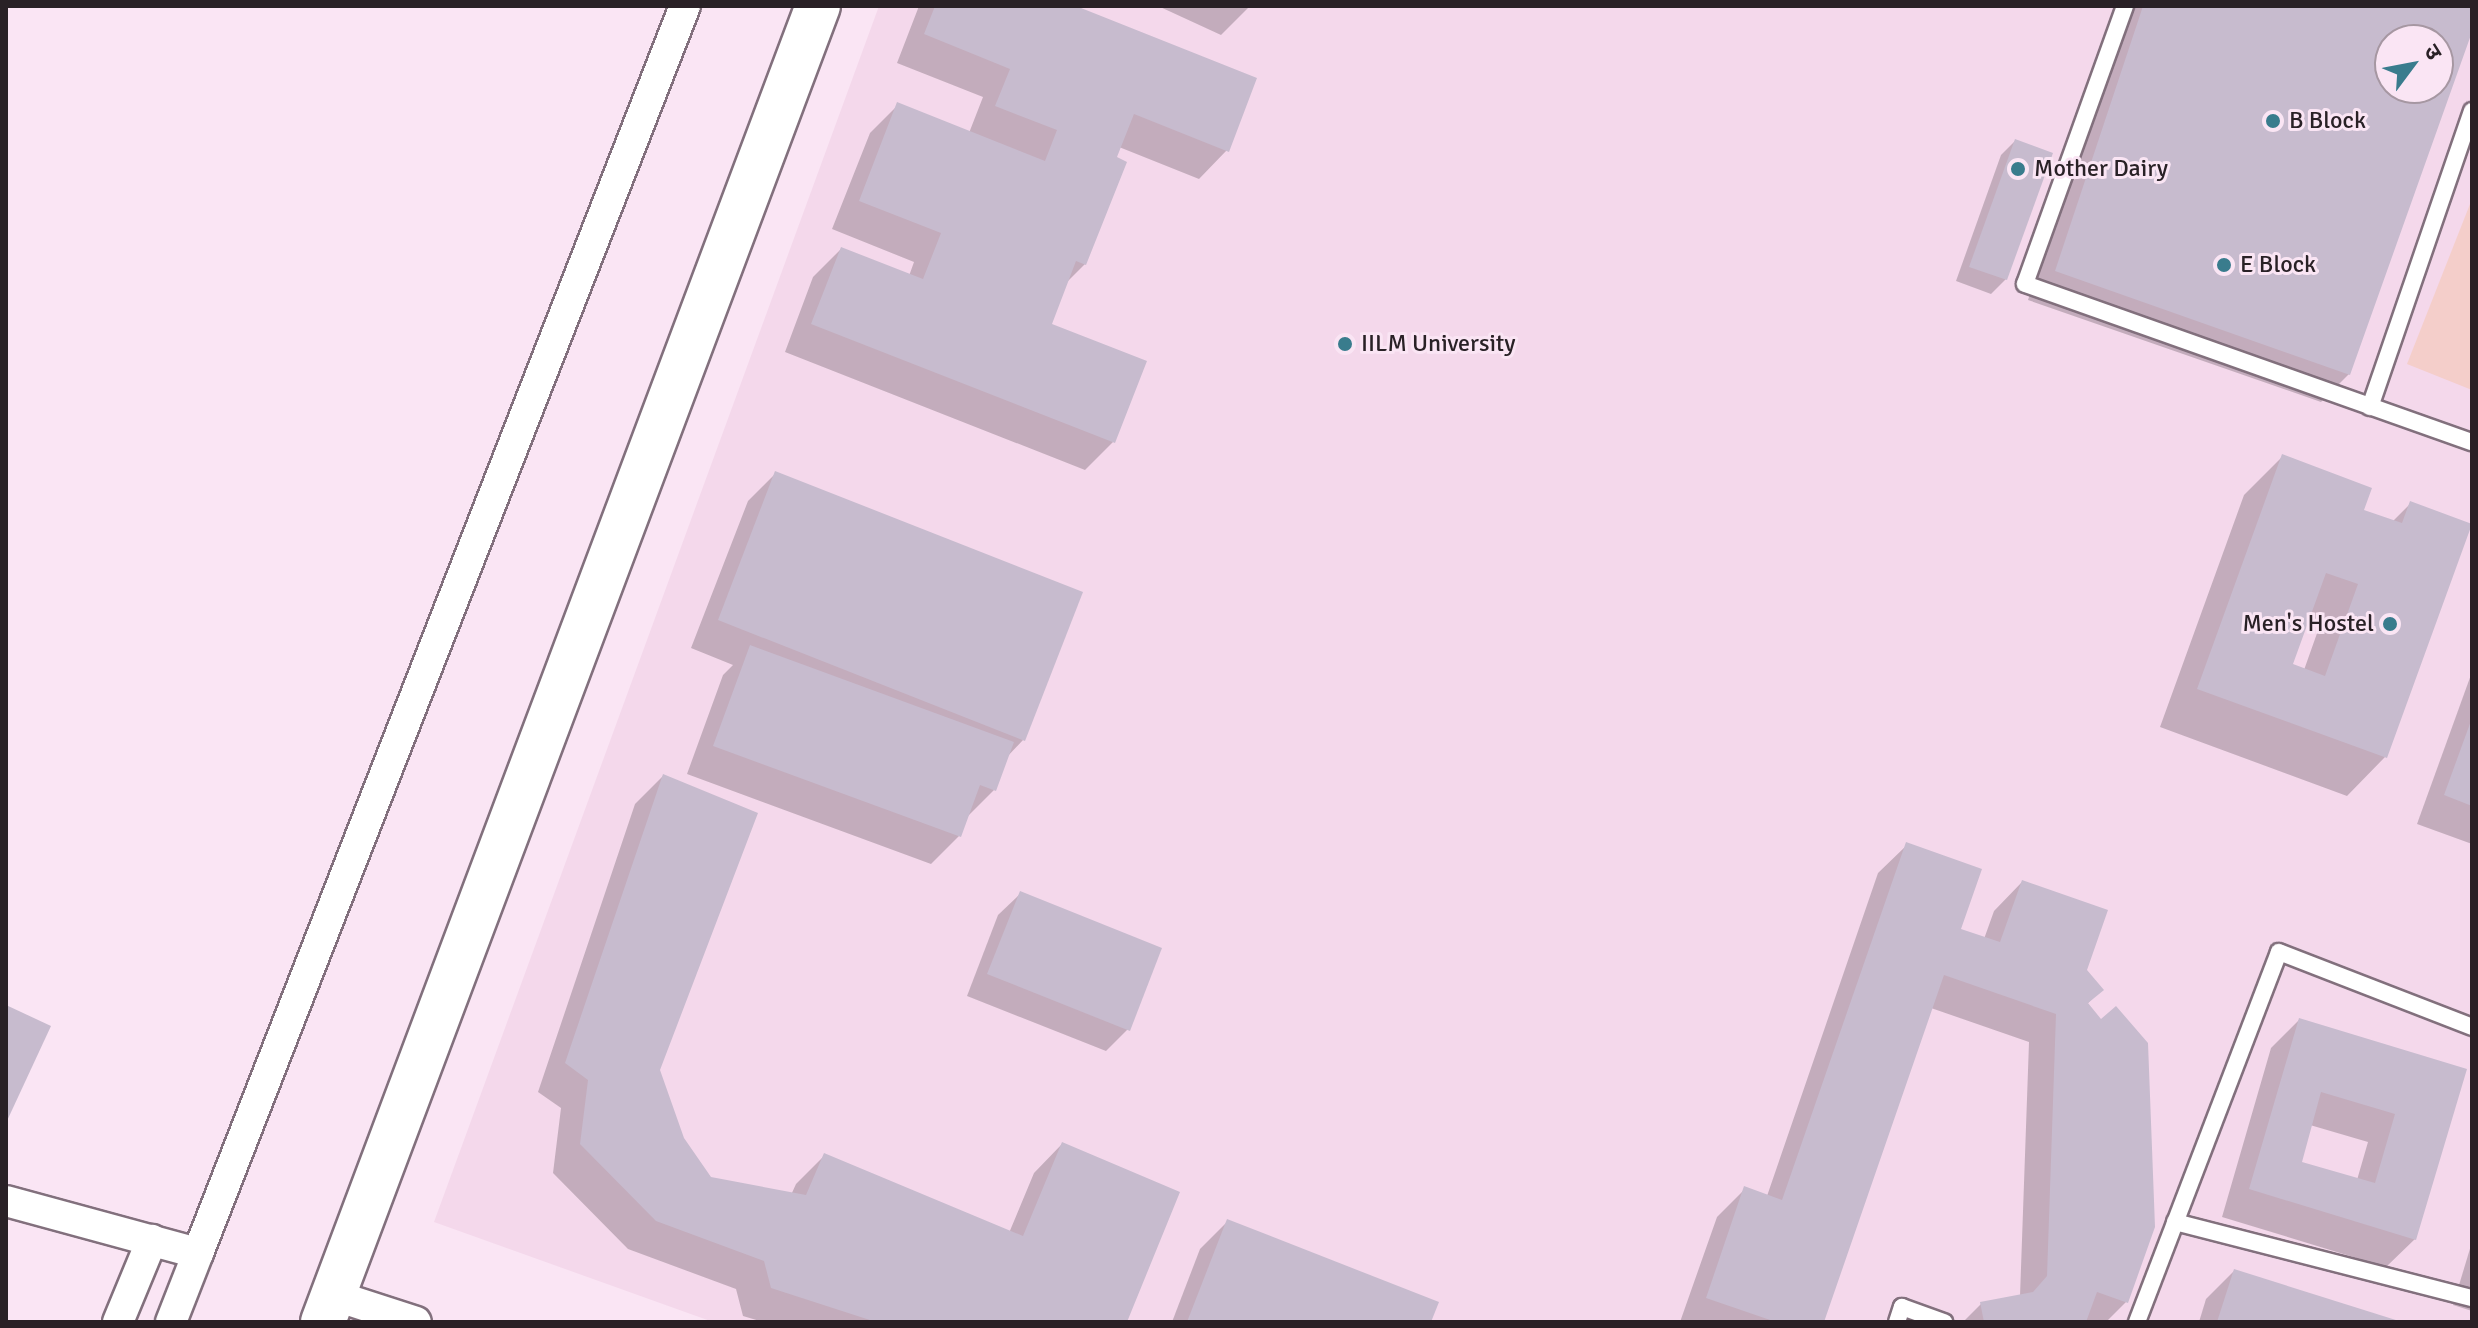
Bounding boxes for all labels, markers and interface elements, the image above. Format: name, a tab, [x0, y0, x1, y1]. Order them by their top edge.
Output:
north arrow	[2374, 24, 2454, 104]
text: उ	[2418, 39, 2448, 65]
place label: B Block	[2289, 107, 2366, 135]
marker: B Block	[2264, 112, 2282, 130]
place label: Mother Dairy	[2034, 155, 2168, 183]
marker: Mother Dairy	[2009, 160, 2027, 178]
place label: E Block	[2240, 251, 2316, 279]
marker: E Block	[2215, 256, 2233, 274]
place label: IILM University	[1361, 330, 1516, 358]
marker: IILM University	[1336, 335, 1354, 353]
place label: Men's Hostel	[2242, 610, 2374, 638]
marker: Men's Hostel	[2381, 615, 2399, 633]

